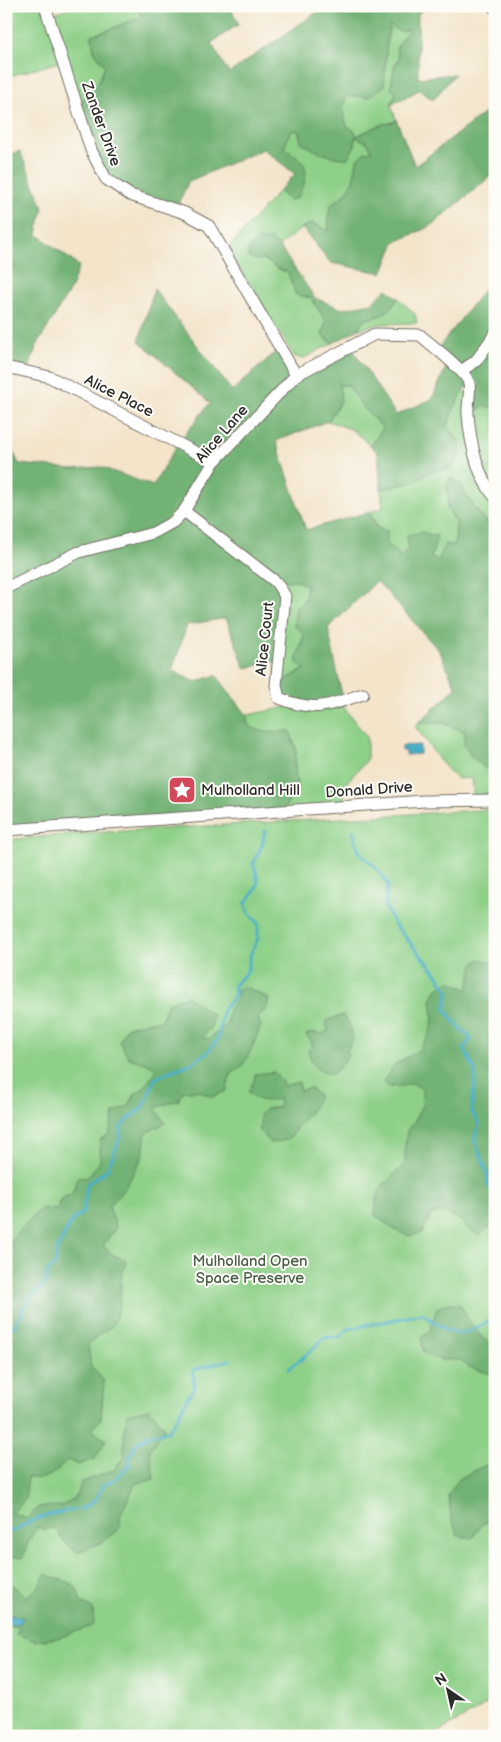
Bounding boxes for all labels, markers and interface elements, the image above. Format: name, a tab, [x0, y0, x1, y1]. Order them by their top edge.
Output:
street label: Zander Drive	[77, 78, 125, 169]
street label: Alice Place	[81, 371, 157, 422]
street label: Alice Lane	[192, 401, 253, 467]
street label: Alice Court	[252, 601, 278, 677]
place icon: Mulholland Hill	[167, 775, 197, 805]
street label: Donald Drive	[325, 777, 413, 803]
place label: Mulholland Hill	[201, 781, 300, 800]
park label: Mulholland Open Space Preserve	[192, 1252, 308, 1288]
north arrow	[424, 1664, 474, 1714]
text: N	[432, 1670, 450, 1690]

